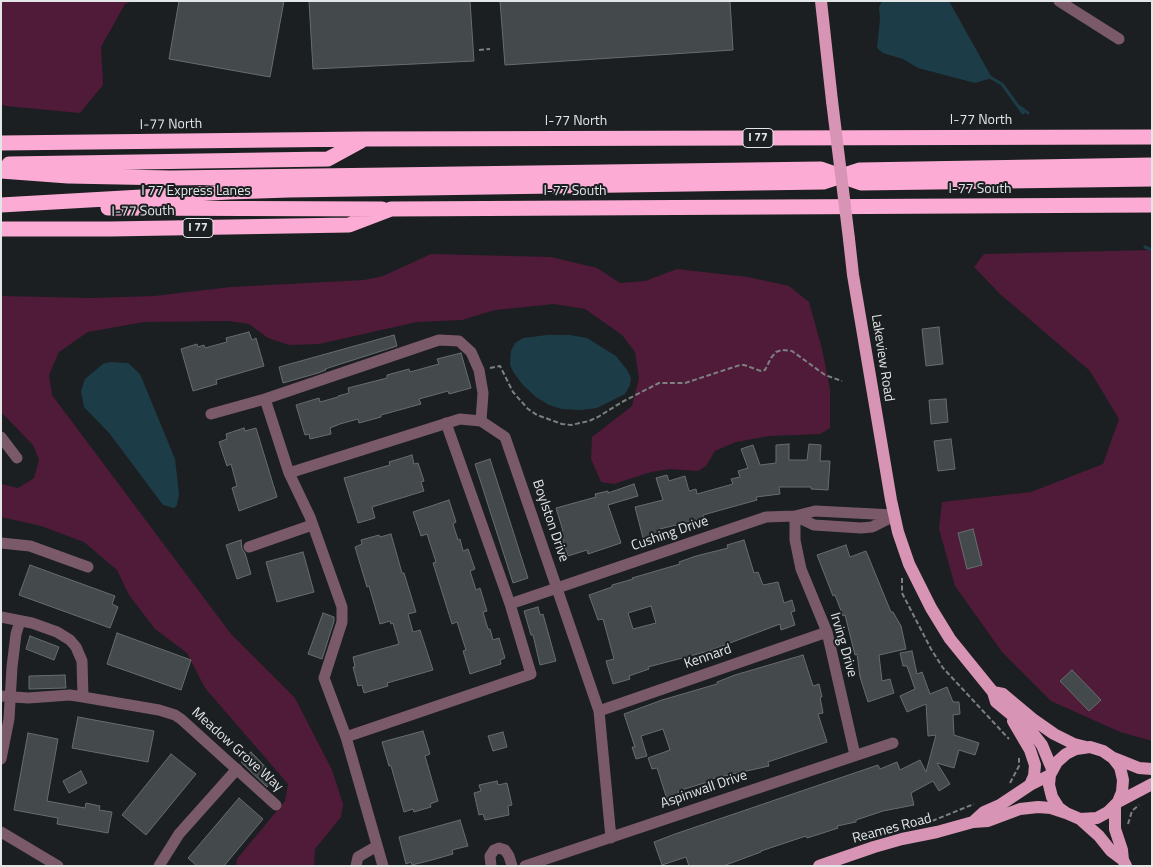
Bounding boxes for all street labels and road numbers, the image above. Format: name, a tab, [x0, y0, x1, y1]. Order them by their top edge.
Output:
street label: I-77 North	[950, 113, 1012, 129]
street label: I-77 North	[545, 114, 607, 130]
street label: I-77 North	[140, 116, 202, 134]
road number: I 77	[743, 128, 773, 148]
street label: I-77 South	[948, 182, 1012, 198]
street label: I 77 Express Lanes	[141, 184, 251, 200]
street label: I-77 South	[543, 184, 607, 200]
street label: I-77 South	[111, 203, 175, 221]
road number: I 77	[183, 218, 213, 238]
street label: Lakeview Road	[867, 313, 897, 403]
street label: Boylston Drive	[528, 478, 572, 564]
street label: Cushing Drive	[629, 513, 711, 555]
street label: Irving Drive	[826, 611, 860, 679]
street label: Kennard	[682, 641, 734, 673]
street label: Meadow Grove Way	[188, 704, 286, 796]
street label: Aspinwall Drive	[658, 767, 750, 813]
street label: Reames Road	[851, 810, 933, 848]

